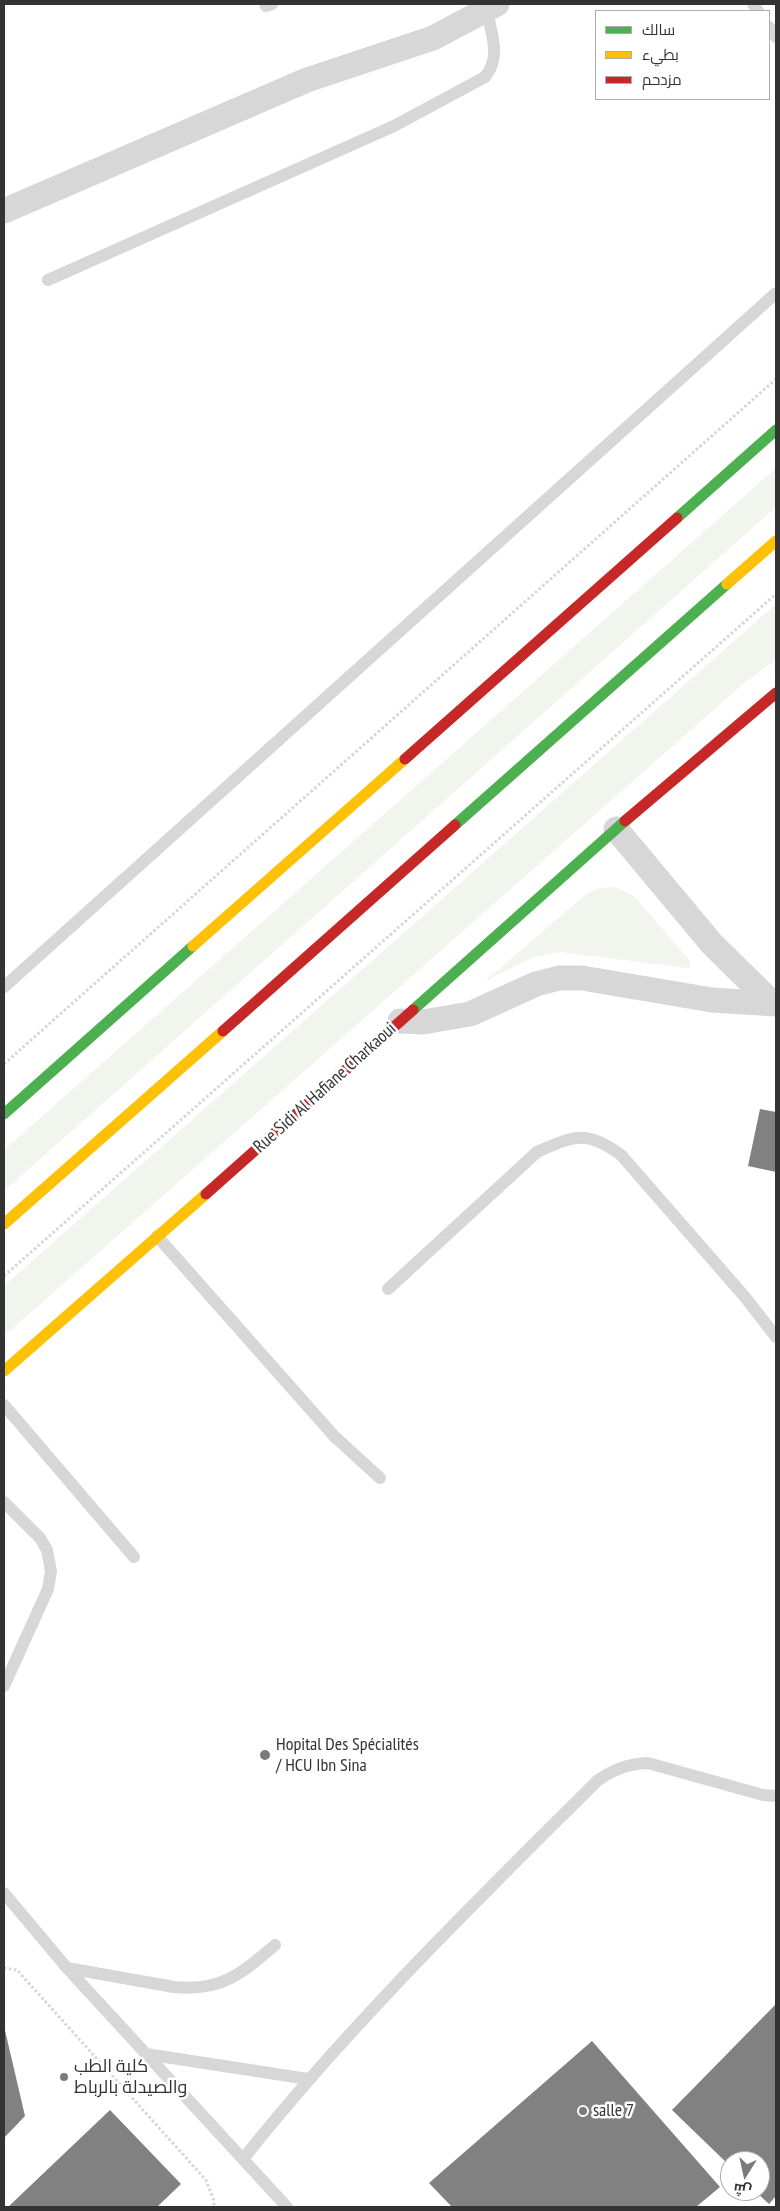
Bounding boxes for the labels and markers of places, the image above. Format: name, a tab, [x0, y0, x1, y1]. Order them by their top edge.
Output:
place label: Hopital Des Spécialités / HCU Ibn Sina	[276, 1734, 419, 1776]
marker: Hopital Des Spécialités / HCU Ibn Sina	[258, 1748, 272, 1762]
place label: كلية الطب والصيدلة بالرباط	[74, 2056, 187, 2098]
marker: كلية الطب والصيدلة بالرباط	[58, 2071, 70, 2083]
place label: salle 7	[593, 2100, 634, 2122]
marker: salle 7	[577, 2105, 589, 2117]

